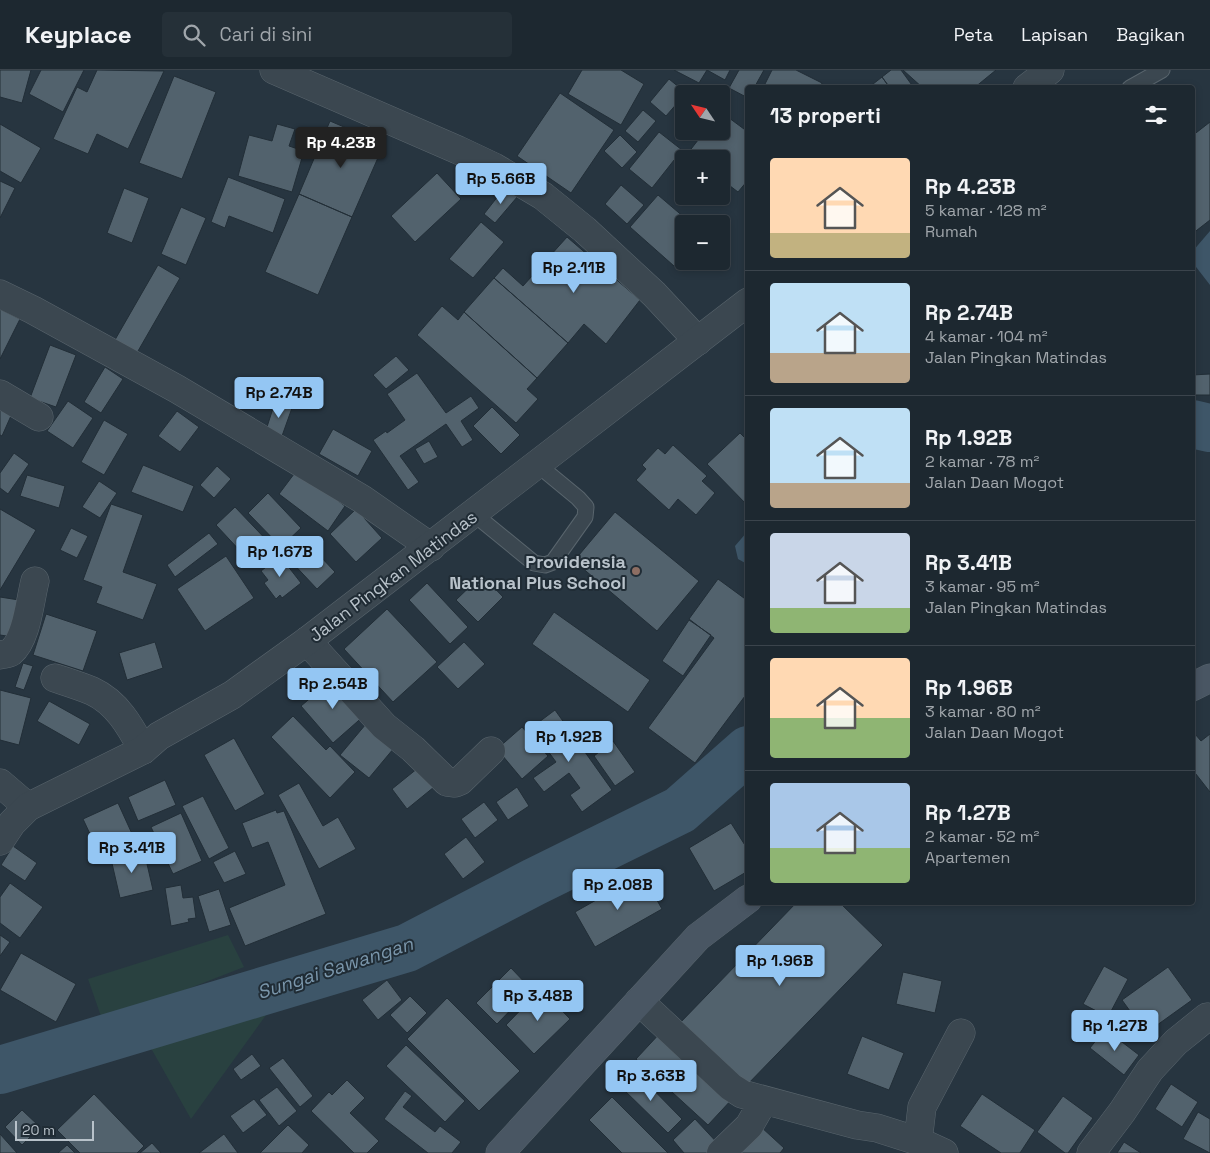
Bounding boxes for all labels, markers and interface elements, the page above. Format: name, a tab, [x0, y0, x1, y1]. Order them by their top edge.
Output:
search box	[162, 12, 512, 57]
text: Keyplace	[25, 19, 132, 50]
icon: search	[180, 21, 208, 49]
text: Cari di sini	[220, 22, 312, 47]
text: Peta	[954, 23, 993, 46]
text: Lapisan	[1021, 23, 1088, 46]
text: Bagikan	[1116, 23, 1185, 46]
north arrow	[675, 85, 730, 140]
map controls	[675, 85, 730, 270]
icon: filters	[1142, 101, 1170, 129]
text: 13 properti	[770, 102, 881, 129]
pin: Rp 4.23B	[289, 126, 393, 169]
text: Rp 4.23B	[306, 132, 376, 153]
button: +	[675, 150, 730, 205]
pin: Rp 5.66B	[449, 162, 553, 205]
text: Rp 5.66B	[467, 168, 536, 189]
text: Rp 4.23B	[925, 173, 1016, 200]
icon: home	[810, 178, 870, 238]
text: 5 kamar · 128 m²	[925, 200, 1047, 221]
button: −	[675, 215, 730, 270]
text: Rumah	[925, 221, 978, 242]
pin: Rp 2.11B	[522, 252, 626, 294]
text: Rp 2.11B	[543, 257, 605, 278]
text: Rp 2.74B	[925, 299, 1013, 326]
icon: home	[810, 303, 870, 363]
text: 4 kamar · 104 m²	[925, 326, 1048, 347]
text: Jalan Pingkan Matindas	[925, 347, 1107, 368]
pin: Rp 2.74B	[227, 376, 331, 419]
text: Rp 2.74B	[245, 382, 313, 403]
text: Rp 1.92B	[925, 424, 1012, 451]
icon: home	[810, 428, 870, 488]
text: 2 kamar · 78 m²	[925, 451, 1039, 472]
text: Jalan Daan Mogot	[925, 472, 1064, 493]
street label: Jalan Pingkan Matindas	[304, 505, 482, 647]
pin: Rp 1.67B	[228, 536, 332, 578]
text: Rp 1.67B	[247, 541, 313, 562]
text: Rp 3.41B	[925, 549, 1012, 576]
place label: Providensia National Plus School	[449, 550, 627, 594]
icon: home	[810, 553, 870, 613]
marker: Providensia National Plus School	[630, 565, 642, 577]
text: 3 kamar · 95 m²	[925, 576, 1040, 597]
text: Jalan Pingkan Matindas	[925, 597, 1107, 618]
pin: Rp 2.54B	[281, 668, 385, 710]
text: Rp 2.54B	[298, 673, 368, 694]
text: Rp 1.96B	[925, 674, 1013, 701]
icon: home	[810, 678, 870, 738]
text: 3 kamar · 80 m²	[925, 701, 1041, 722]
pin: Rp 1.92B	[517, 720, 621, 763]
text: Jalan Daan Mogot	[925, 722, 1064, 743]
text: Rp 1.92B	[536, 726, 602, 747]
text: Rp 1.27B	[925, 799, 1011, 826]
icon: home	[810, 803, 870, 863]
text: 2 kamar · 52 m²	[925, 826, 1039, 847]
pin: Rp 3.41B	[80, 832, 184, 874]
text: Rp 3.41B	[99, 837, 165, 858]
text: Apartemen	[925, 847, 1010, 868]
pin: Rp 2.08B	[566, 868, 670, 911]
text: Rp 2.08B	[583, 874, 653, 895]
water label: Sungai Sawangan	[254, 931, 416, 1005]
pin: Rp 1.96B	[728, 944, 832, 987]
text: Rp 1.96B	[747, 950, 813, 971]
pin: Rp 3.48B	[486, 980, 590, 1022]
text: Rp 3.48B	[503, 985, 573, 1006]
pin: Rp 1.27B	[1063, 1010, 1167, 1052]
text: Rp 1.27B	[1082, 1015, 1148, 1036]
pin: Rp 3.63B	[599, 1060, 703, 1102]
text: Rp 3.63B	[617, 1065, 685, 1086]
scale bar	[15, 1118, 94, 1141]
text: 20 m	[22, 1121, 55, 1139]

